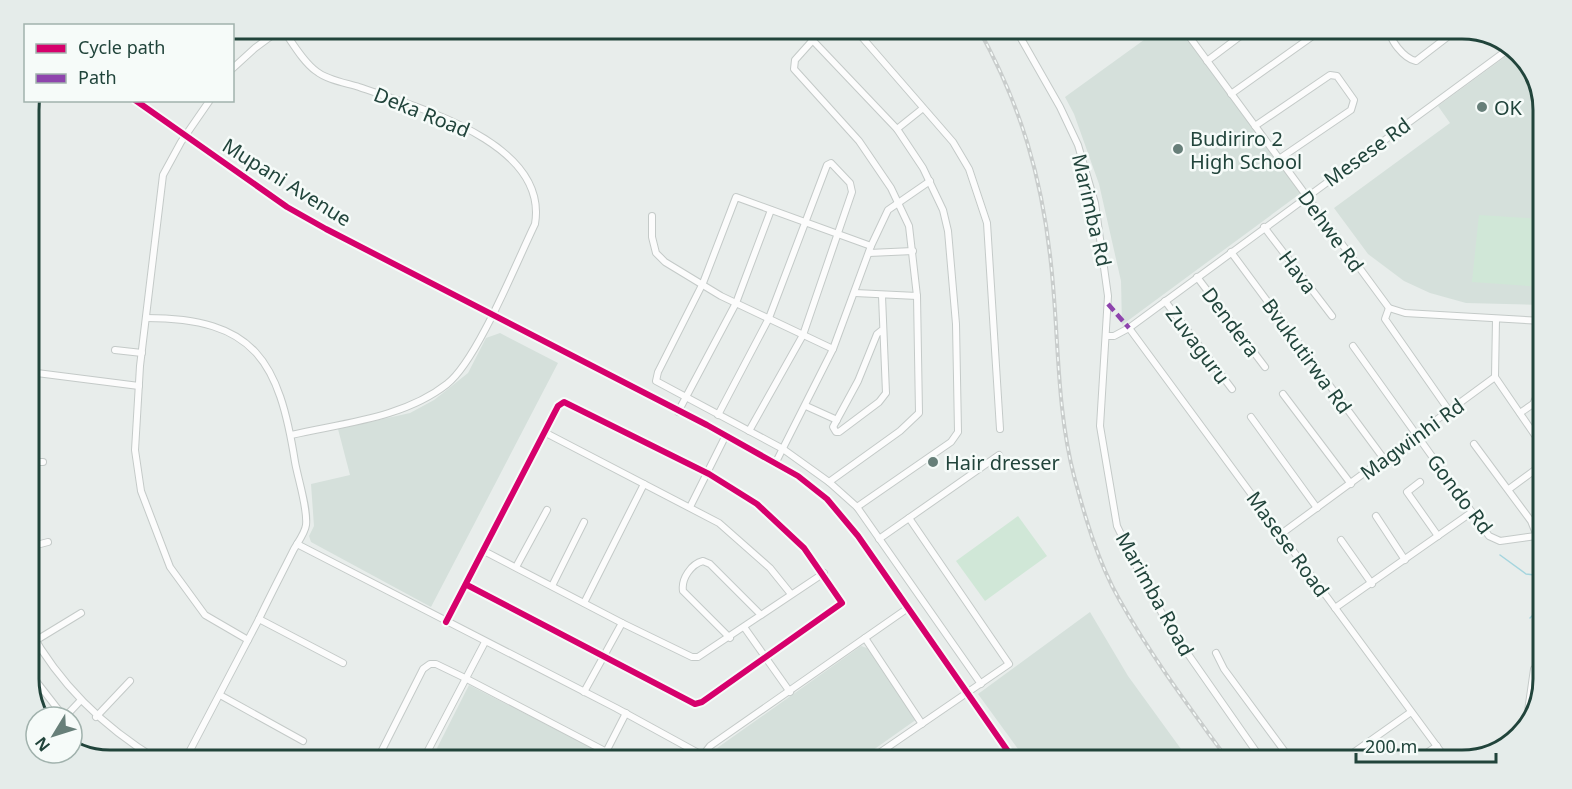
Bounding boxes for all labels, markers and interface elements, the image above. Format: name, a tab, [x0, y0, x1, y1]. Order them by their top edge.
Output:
legend	[24, 24, 234, 102]
text: Cycle path	[78, 35, 165, 59]
text: Path	[78, 65, 117, 89]
street label: Deka Road	[370, 81, 474, 143]
place label: OK	[1494, 94, 1523, 121]
marker: OK	[1475, 100, 1489, 114]
street label: Mesese Rd	[1318, 111, 1416, 193]
place label: Budiriro 2 High School	[1190, 125, 1302, 175]
street label: Mupani Avenue	[218, 132, 356, 232]
marker: Budiriro 2 High School	[1171, 142, 1185, 156]
street label: Marimba Rd	[1066, 151, 1118, 269]
street label: Dehwe Rd	[1292, 185, 1370, 277]
street label: Hava	[1273, 245, 1323, 299]
street label: Dendera	[1196, 282, 1266, 362]
street label: Bvukutirwa Rd	[1256, 293, 1358, 419]
street label: Zuvaguru	[1160, 301, 1236, 389]
street label: Magwinhi Rd	[1355, 392, 1469, 486]
place label: Hair dresser	[945, 449, 1060, 476]
street label: Gondo Rd	[1421, 449, 1499, 539]
marker: Hair dresser	[926, 455, 940, 469]
street label: Masese Road	[1241, 486, 1335, 602]
street label: Marimba Road	[1110, 527, 1200, 661]
north arrow	[24, 705, 84, 765]
scale bar	[1356, 726, 1496, 764]
text: N	[30, 732, 55, 756]
text: 200 m	[1365, 734, 1417, 758]

